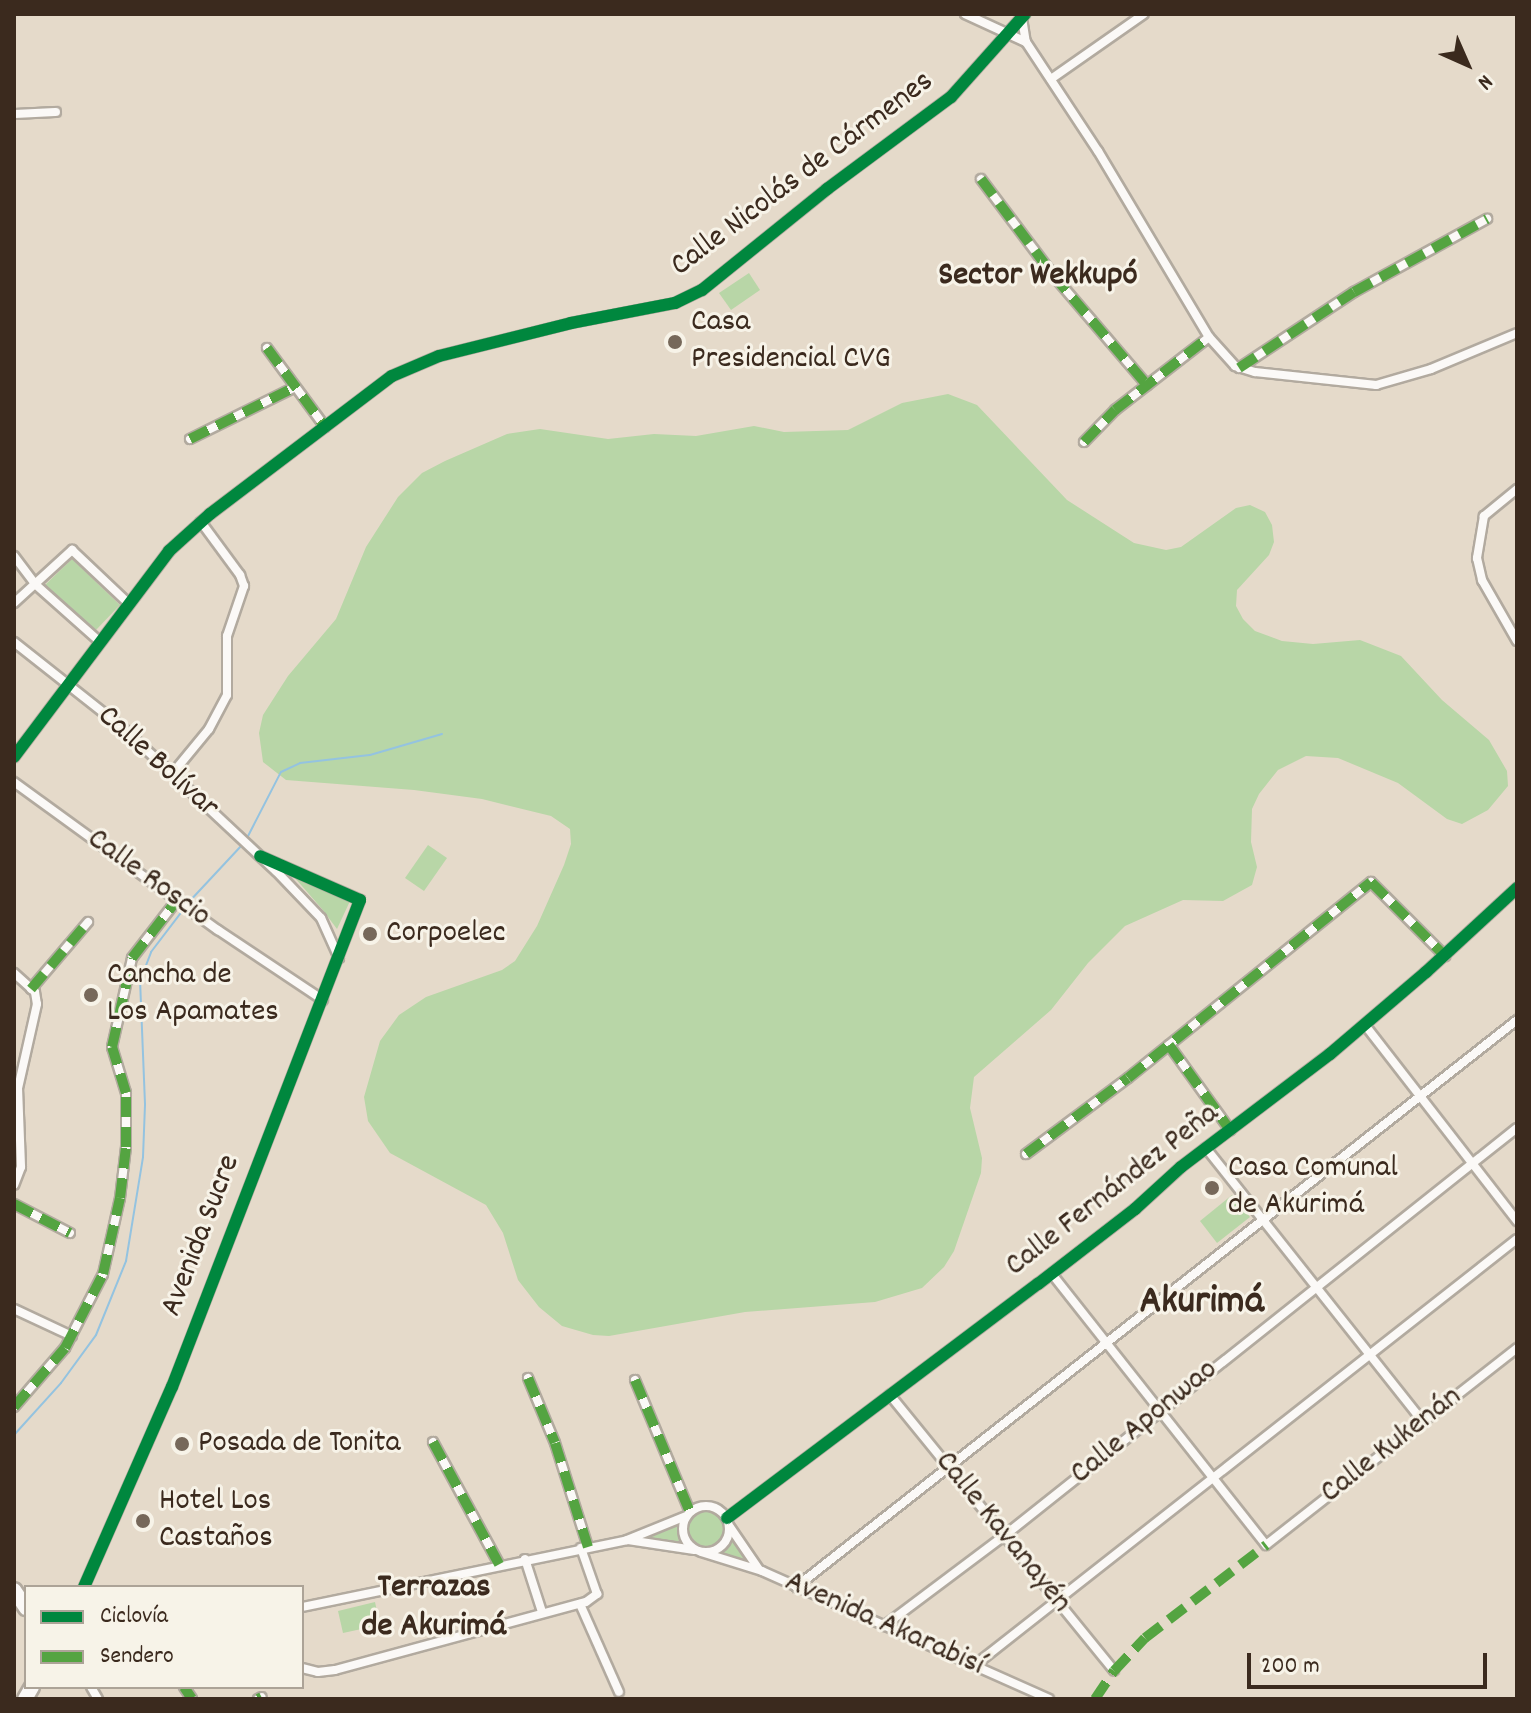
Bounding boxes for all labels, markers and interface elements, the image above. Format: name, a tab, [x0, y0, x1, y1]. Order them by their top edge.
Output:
north arrow	[1427, 24, 1507, 104]
street label: Calle Nicolás de Cármenes	[664, 64, 942, 286]
text: N	[1470, 67, 1499, 96]
district label: Sector Wekkupó	[938, 257, 1138, 297]
place label: Casa Presidencial CVG	[691, 305, 891, 380]
marker: Casa Presidencial CVG	[666, 333, 684, 351]
street label: Calle Bolívar	[88, 698, 226, 828]
street label: Calle Roscio	[79, 821, 217, 937]
place label: Corpoelec	[386, 915, 506, 953]
marker: Corpoelec	[361, 925, 379, 943]
place label: Cancha de Los Apamates	[107, 958, 279, 1033]
marker: Cancha de Los Apamates	[82, 986, 100, 1004]
street label: Calle Fernández Peña	[999, 1096, 1227, 1286]
street label: Avenida Sucre	[154, 1150, 250, 1322]
place label: Casa Comunal de Akurimá	[1228, 1151, 1398, 1226]
marker: Casa Comunal de Akurimá	[1203, 1179, 1221, 1197]
district label: Akurimá	[1139, 1280, 1265, 1328]
street label: Calle Aponwao	[1064, 1352, 1226, 1494]
street label: Calle Kukenán	[1314, 1379, 1470, 1513]
place label: Posada de Tonita	[198, 1425, 401, 1463]
marker: Posada de Tonita	[173, 1435, 191, 1453]
street label: Calle Kavanayén	[925, 1444, 1079, 1622]
place label: Hotel Los Castaños	[159, 1484, 273, 1559]
marker: Hotel Los Castaños	[134, 1512, 152, 1530]
street label: Avenida Akarabisí	[778, 1564, 990, 1686]
district label: Terrazas de Akurimá	[361, 1568, 507, 1648]
legend	[24, 1585, 304, 1689]
text: Ciclovía	[100, 1600, 168, 1634]
scale bar	[1251, 1637, 1491, 1687]
text: Sendero	[100, 1640, 174, 1674]
text: 200 m	[1261, 1650, 1320, 1684]

